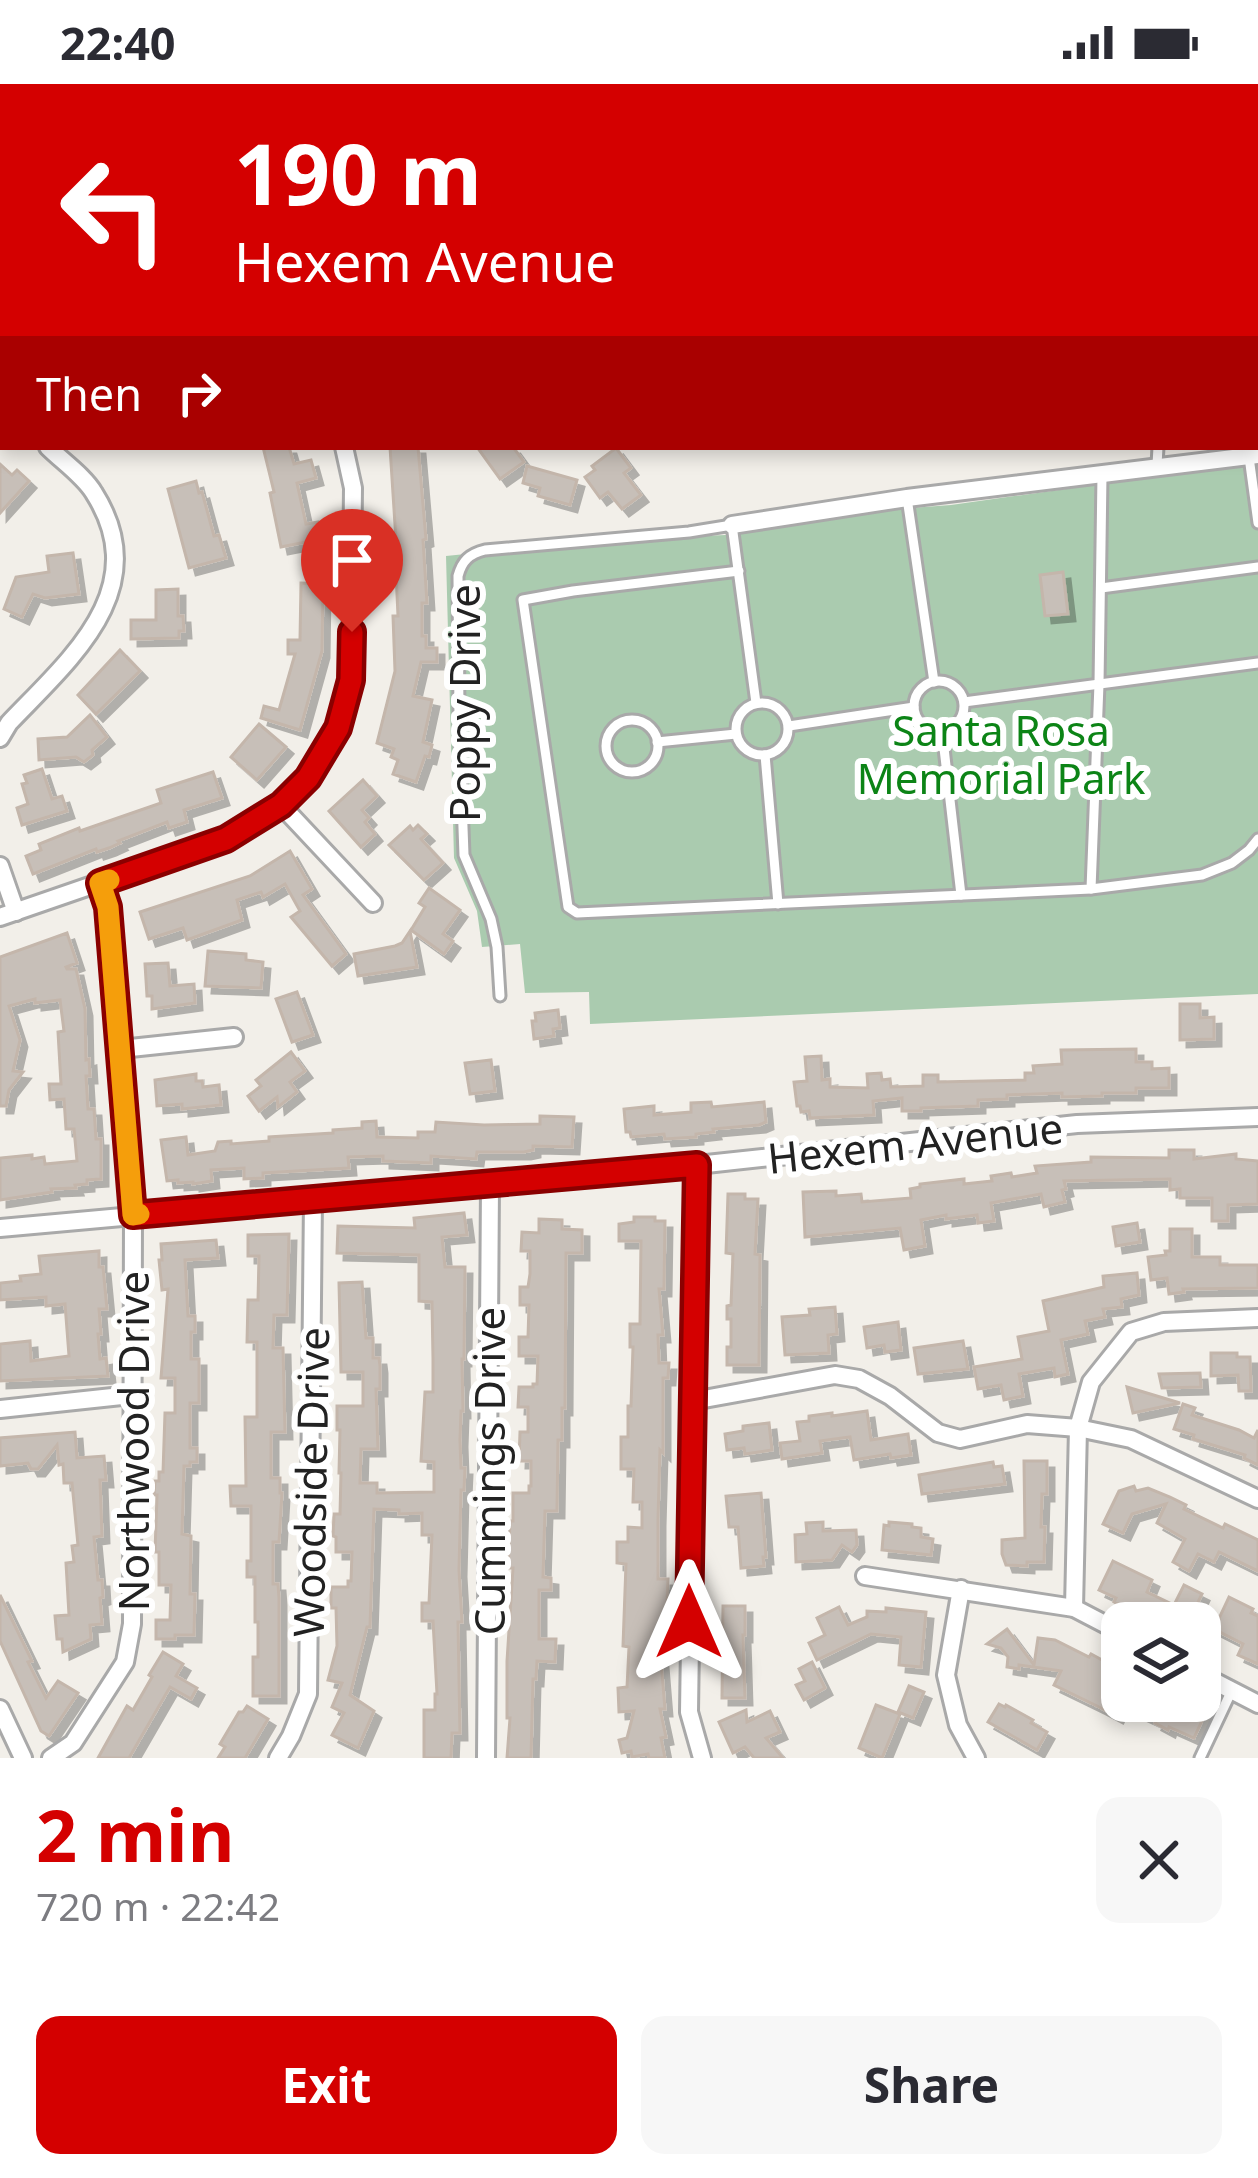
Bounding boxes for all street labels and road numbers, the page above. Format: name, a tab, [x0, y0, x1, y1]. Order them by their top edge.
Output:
street label: Poppy Drive	[435, 584, 492, 822]
street label: Hexem Avenue	[764, 1098, 1066, 1186]
street label: Northwood Drive	[104, 1271, 161, 1611]
street label: Cummings Drive	[460, 1307, 517, 1635]
street label: Woodside Drive	[279, 1326, 341, 1638]

